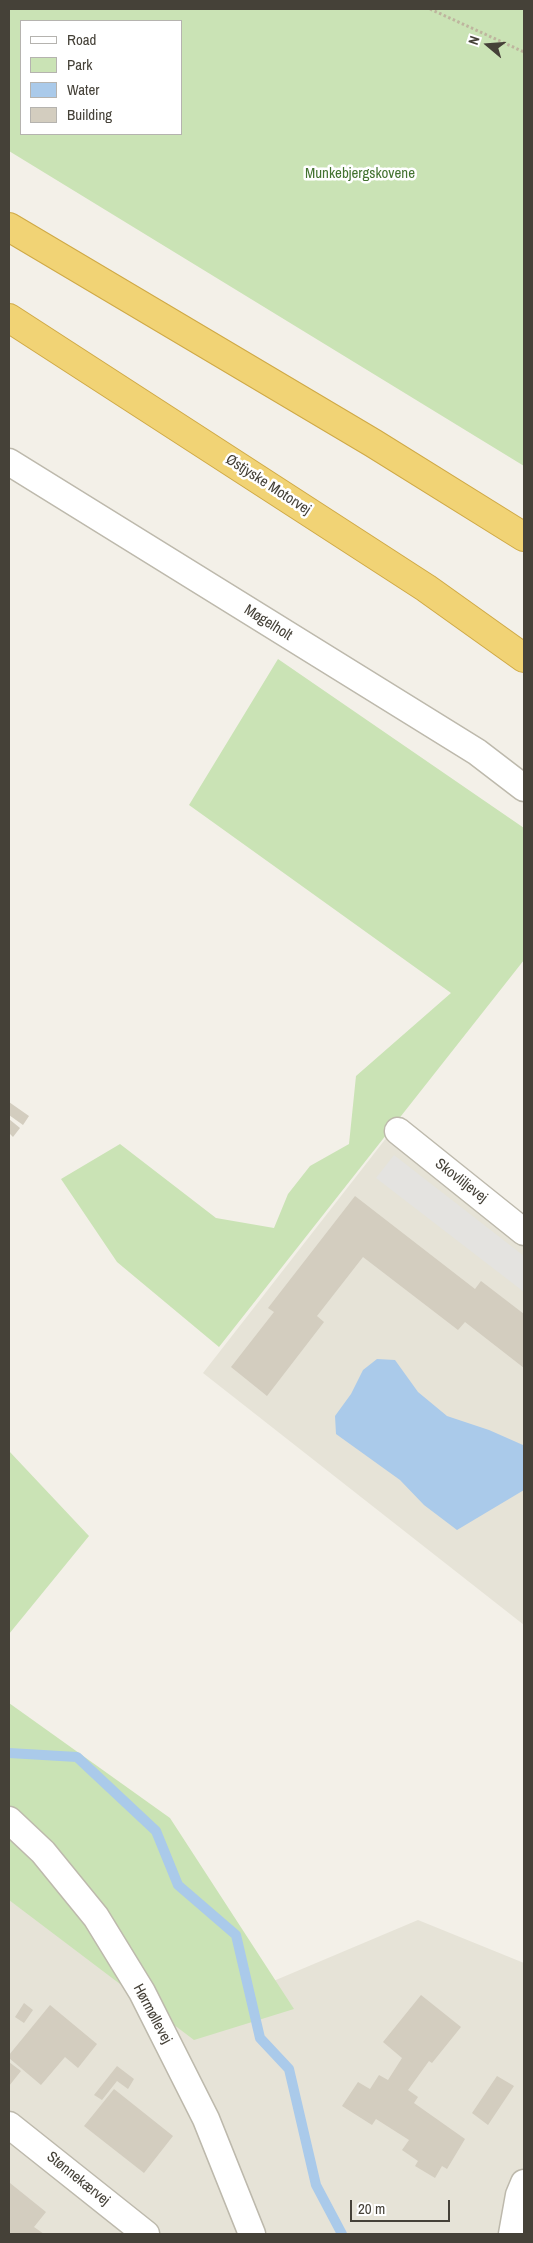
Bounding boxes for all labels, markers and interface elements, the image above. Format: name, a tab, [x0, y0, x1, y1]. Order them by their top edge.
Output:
legend	[20, 20, 182, 135]
north arrow	[463, 20, 513, 70]
text: Road	[67, 29, 96, 50]
text: N	[464, 34, 484, 47]
text: Park	[67, 54, 92, 75]
text: Water	[67, 79, 99, 100]
text: Building	[67, 104, 112, 125]
park label: Munkebjergskovene	[305, 165, 415, 183]
street label: Østjyske Motorvej	[222, 451, 314, 519]
street label: Møgelholt	[241, 601, 295, 645]
street label: Skovliljevej	[431, 1155, 491, 1207]
street label: Hørmøllevej	[129, 1981, 175, 2047]
street label: Stønnekærvej	[43, 2148, 113, 2210]
scale bar	[353, 2190, 453, 2222]
text: 20 m	[358, 2198, 385, 2219]

